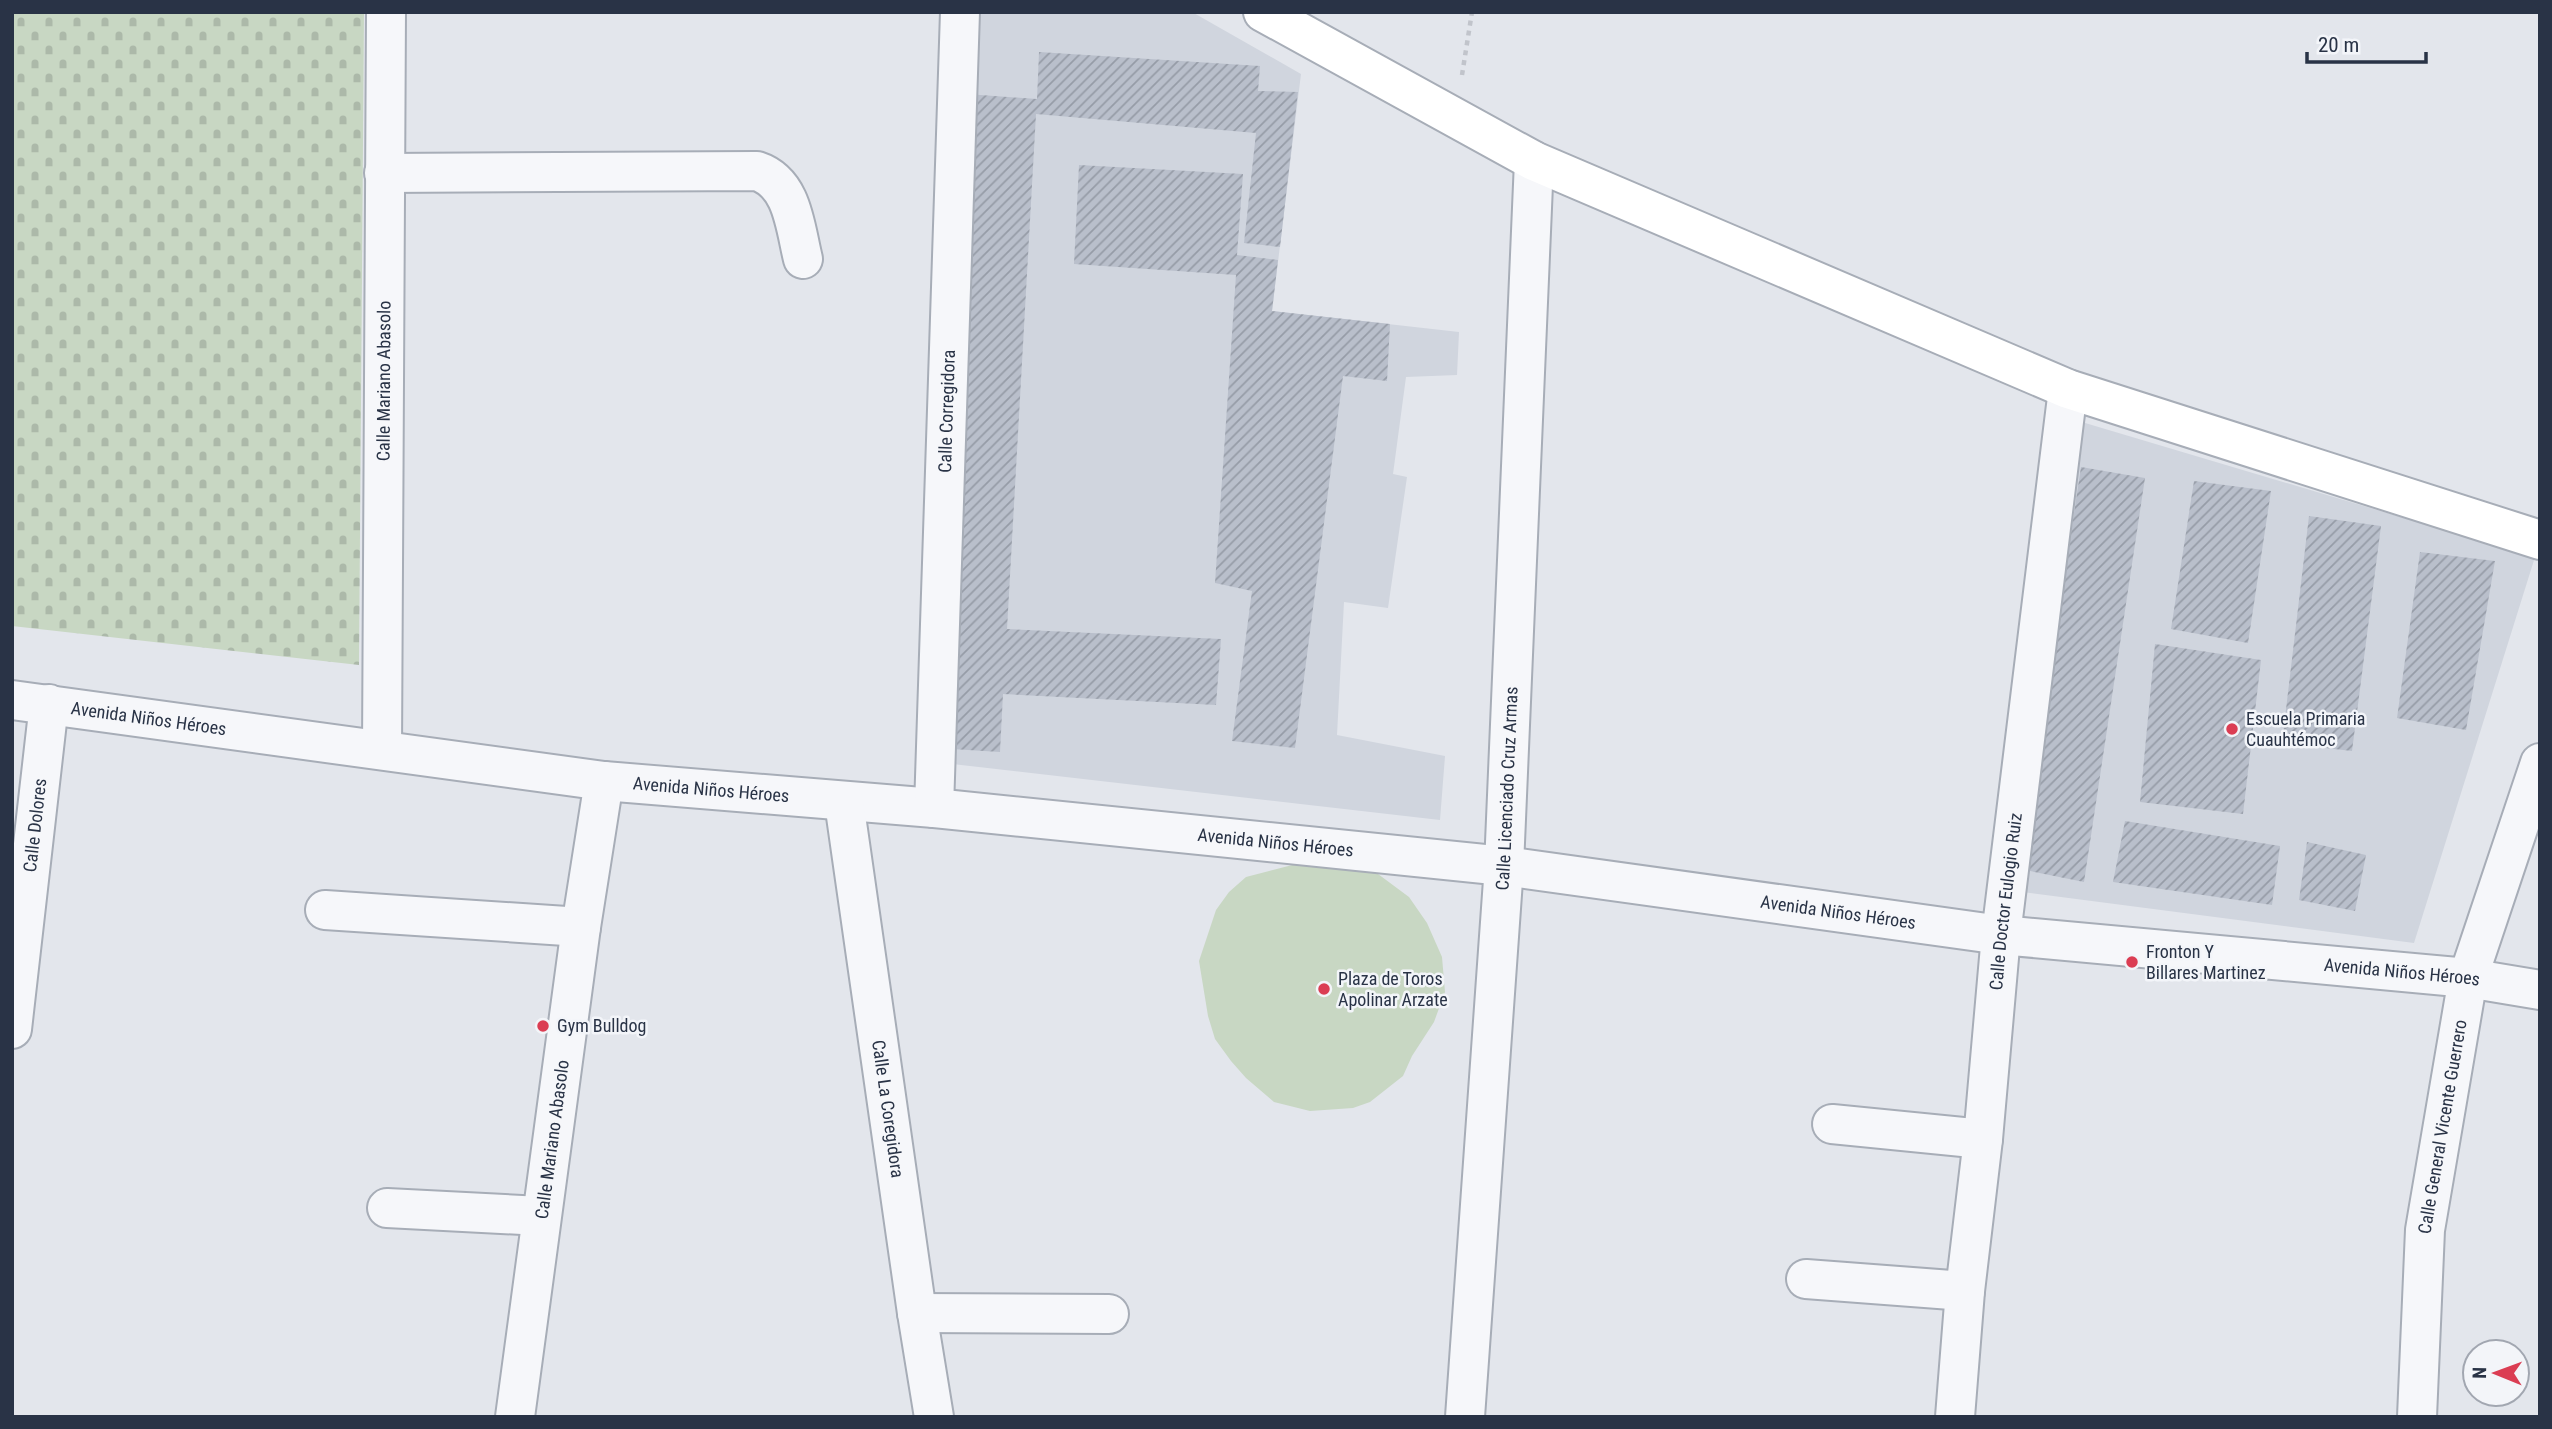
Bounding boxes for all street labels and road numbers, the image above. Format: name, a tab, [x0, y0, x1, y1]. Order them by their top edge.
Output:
street label: Calle Mariano Abasolo	[373, 301, 394, 461]
street label: Calle Corregidora	[934, 349, 959, 473]
street label: Calle Licenciado Cruz Armas	[1491, 686, 1522, 891]
street label: Avenida Niños Héroes	[70, 697, 228, 739]
street label: Avenida Niños Héroes	[632, 772, 790, 806]
street label: Calle Dolores	[19, 777, 50, 873]
street label: Calle Doctor Eulogio Ruiz	[1985, 812, 2026, 991]
street label: Avenida Niños Héroes	[1197, 824, 1355, 861]
street label: Avenida Niños Héroes	[1759, 891, 1917, 933]
street label: Avenida Niños Héroes	[2323, 954, 2482, 990]
street label: Calle General Vicente Guerrero	[2414, 1018, 2471, 1235]
street label: Calle La Coregidora	[868, 1039, 909, 1179]
street label: Calle Mariano Abasolo	[531, 1059, 573, 1220]

